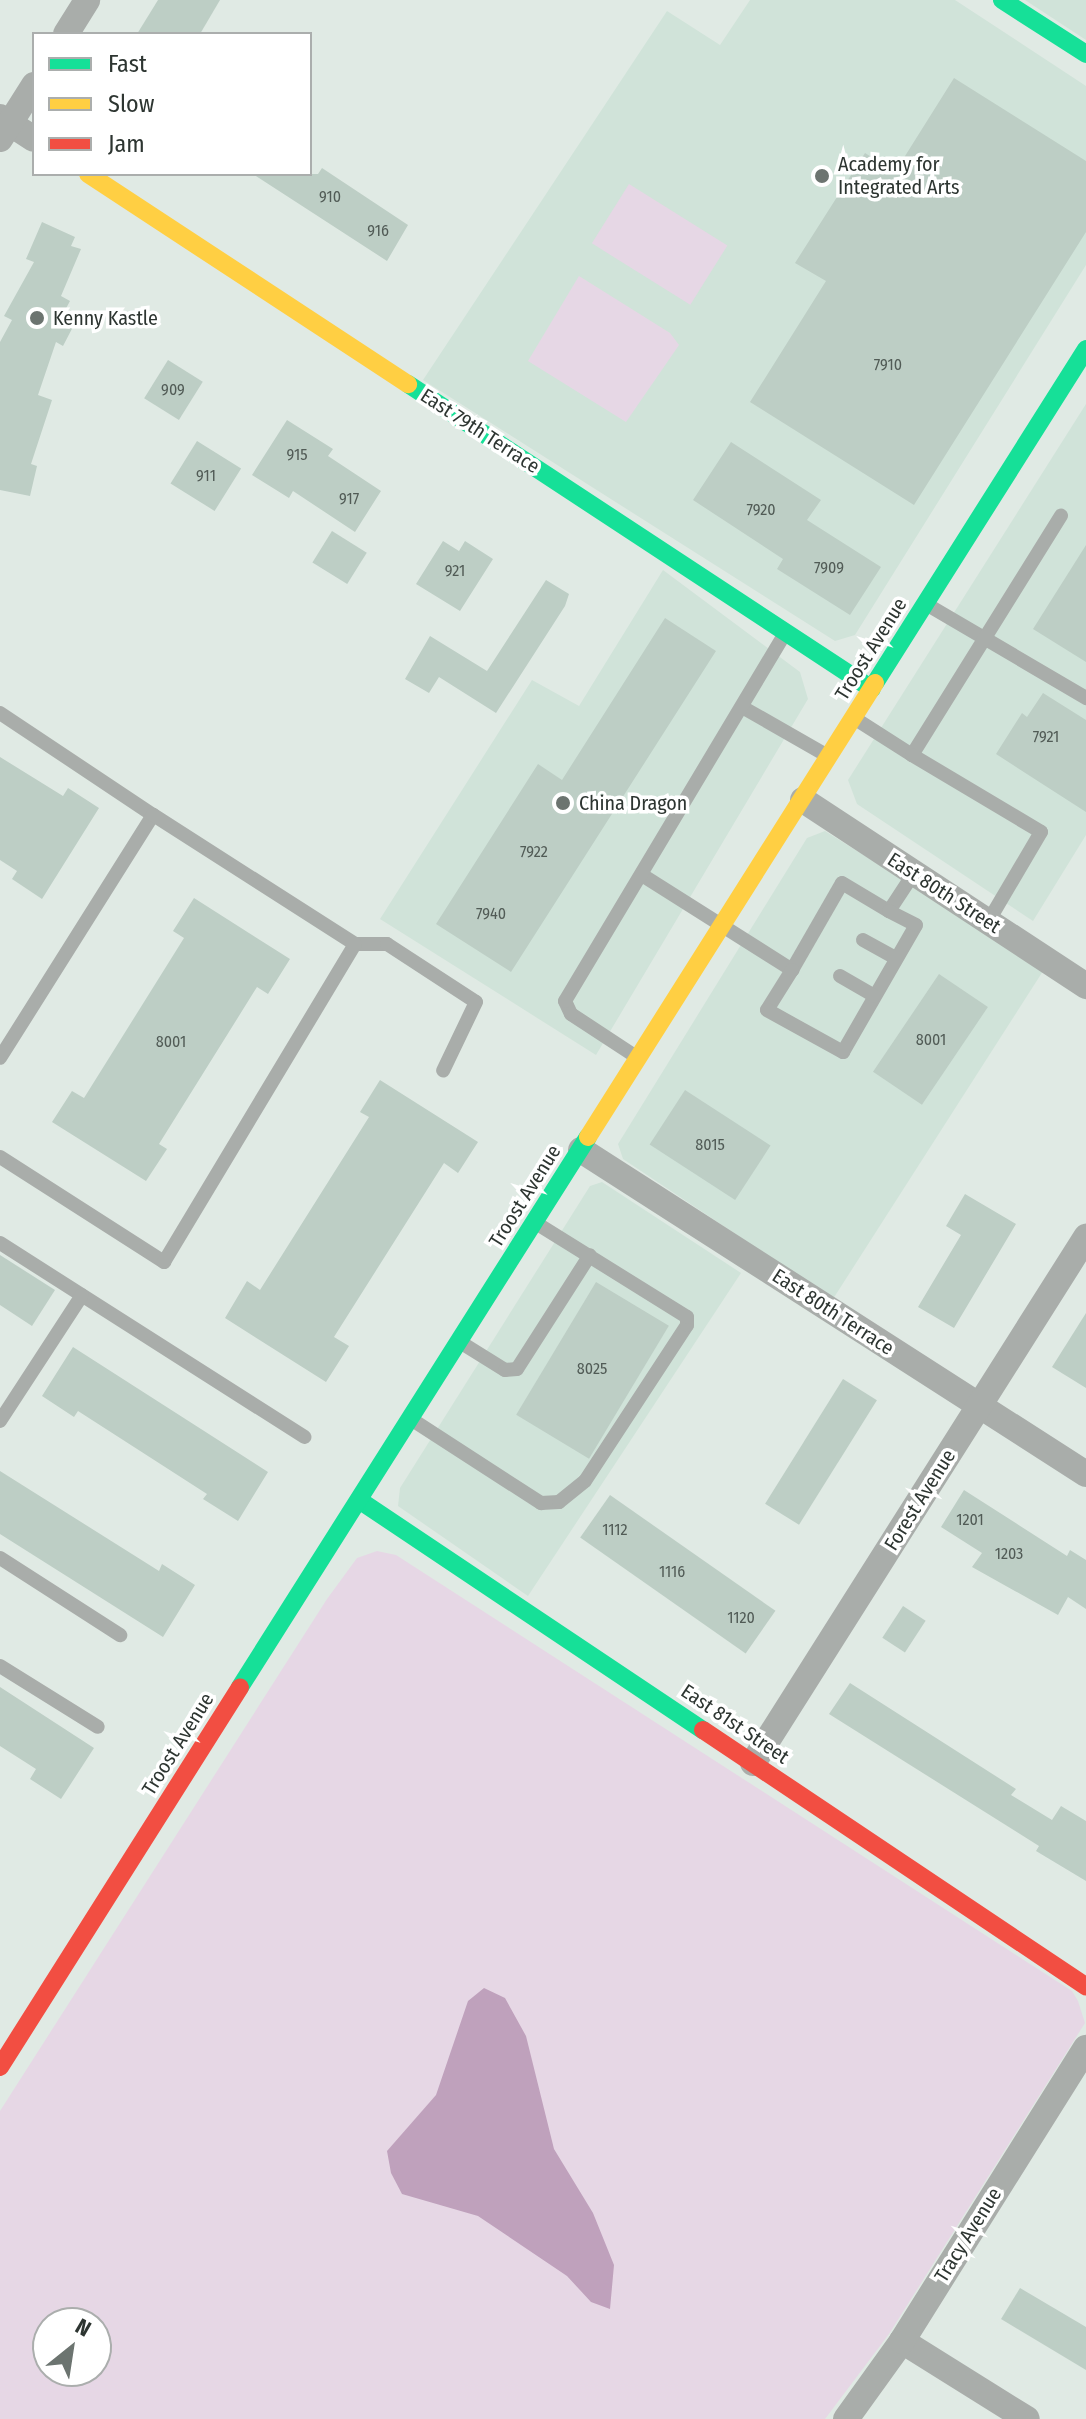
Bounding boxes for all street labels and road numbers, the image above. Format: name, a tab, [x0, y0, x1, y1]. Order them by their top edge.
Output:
street label: East 79th Terrace	[416, 384, 544, 478]
street label: Troost Avenue	[830, 593, 912, 705]
street label: East 80th Street	[883, 848, 1005, 938]
street label: Troost Avenue	[484, 1140, 566, 1252]
street label: East 80th Terrace	[768, 1264, 898, 1360]
street label: Forest Avenue	[879, 1445, 961, 1555]
street label: East 81st Street	[677, 1679, 793, 1769]
street label: Troost Avenue	[137, 1688, 219, 1800]
street label: Tracy Avenue	[929, 2183, 1007, 2287]

